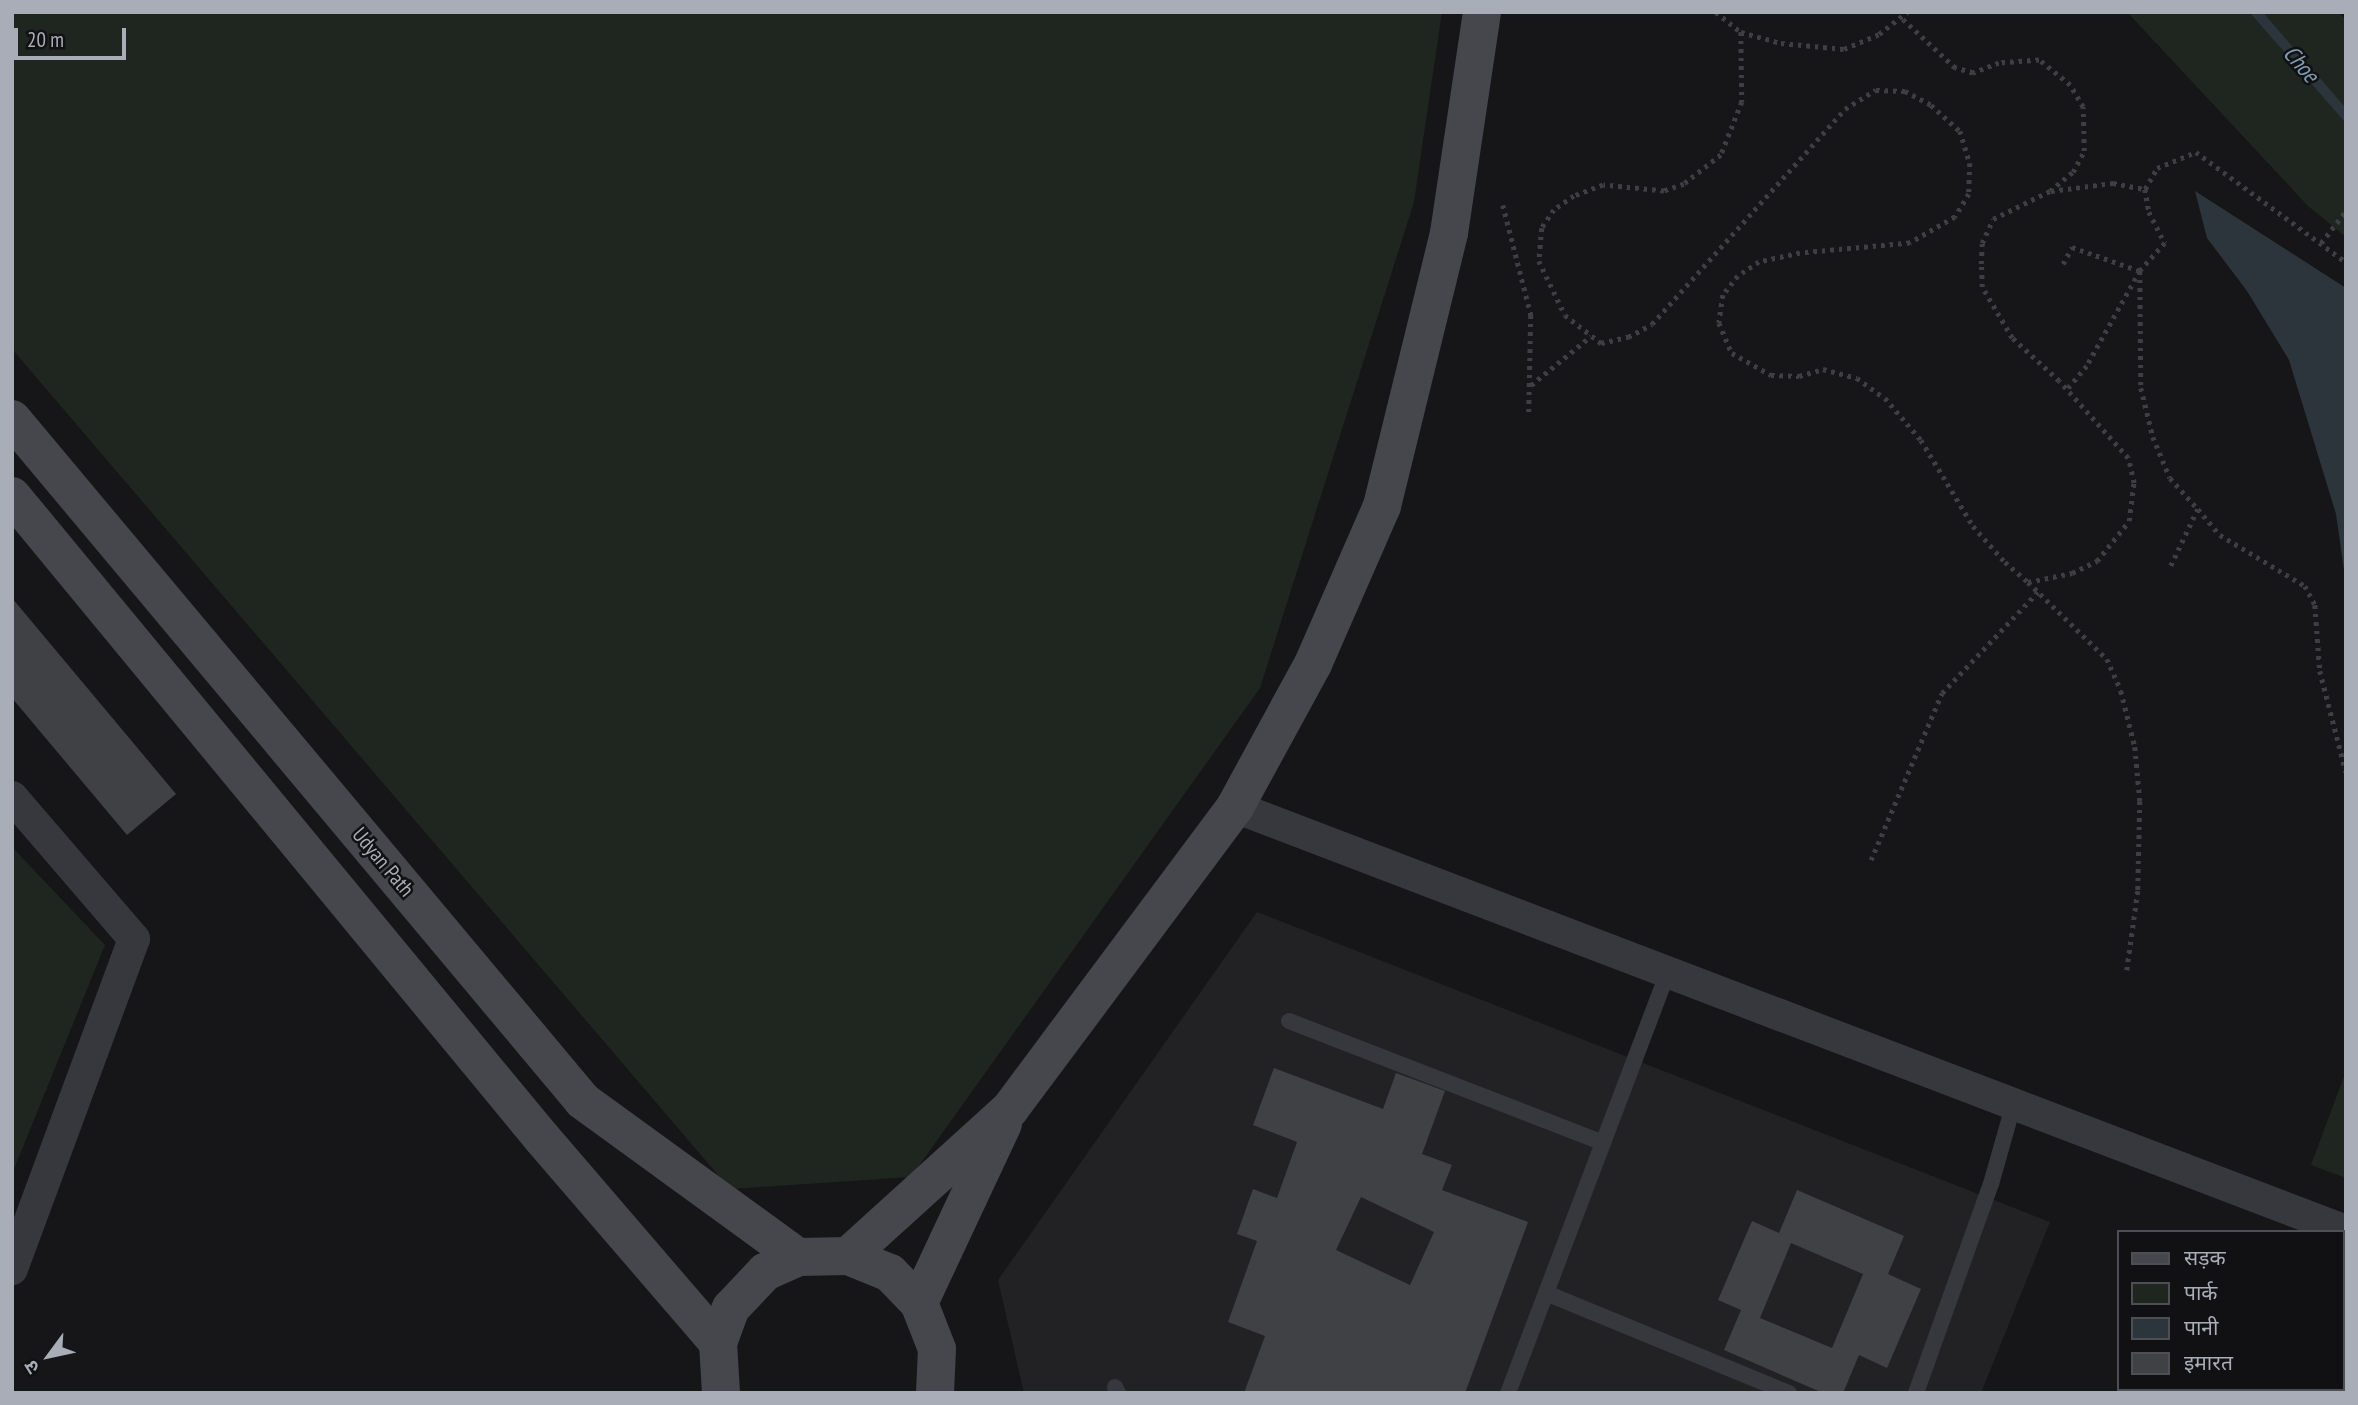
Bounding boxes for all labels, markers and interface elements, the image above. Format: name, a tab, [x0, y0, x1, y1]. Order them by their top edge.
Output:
scale bar	[18, 14, 130, 58]
text: 20 m	[27, 26, 64, 53]
water label: Choe	[2277, 40, 2325, 88]
street label: Udyan Path	[347, 822, 419, 902]
legend	[2116, 1230, 2344, 1391]
text: सड़क	[2184, 1244, 2226, 1271]
text: पार्क	[2184, 1279, 2218, 1306]
text: पानी	[2184, 1314, 2218, 1341]
north arrow	[14, 1321, 84, 1391]
text: इमारत	[2184, 1349, 2233, 1376]
text: उ	[18, 1356, 44, 1379]

